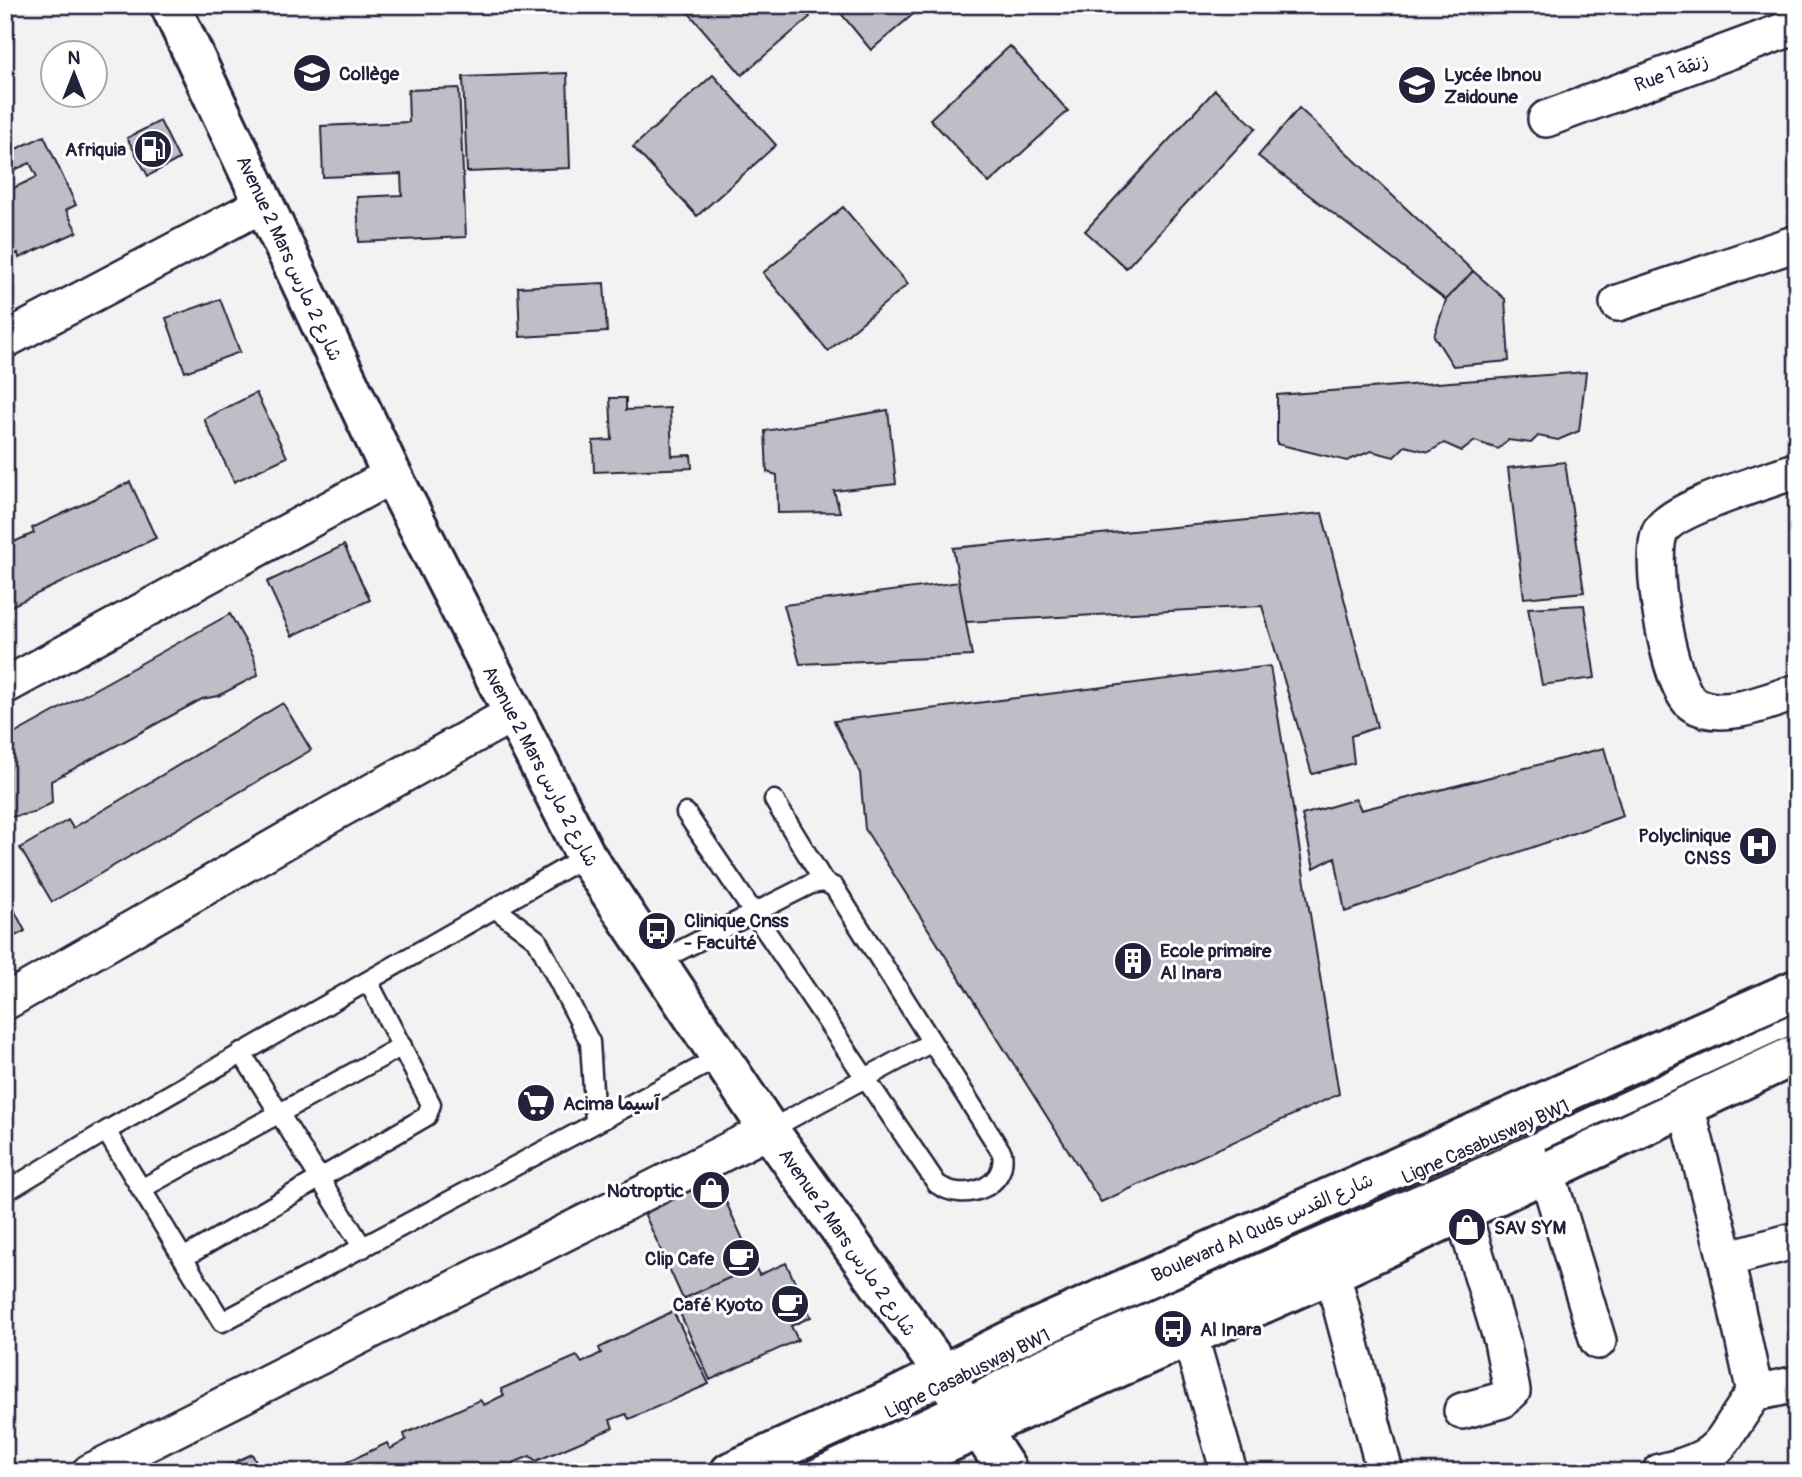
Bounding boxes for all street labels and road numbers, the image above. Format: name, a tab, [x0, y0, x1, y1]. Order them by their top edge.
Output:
street label: Rue 1 زنقة	[1631, 49, 1712, 97]
street label: Avenue 2 Mars شارع 2 مارس	[230, 152, 347, 366]
street label: Avenue 2 Mars شارع 2 مارس	[476, 662, 603, 872]
street label: Ligne Casabusway BW1	[1398, 1094, 1573, 1190]
street label: Avenue 2 Mars شارع 2 مارس	[772, 1144, 921, 1342]
street label: Boulevard Al Quds شارع القدس	[1148, 1168, 1378, 1289]
street label: Ligne Casabusway BW1	[881, 1323, 1054, 1424]

